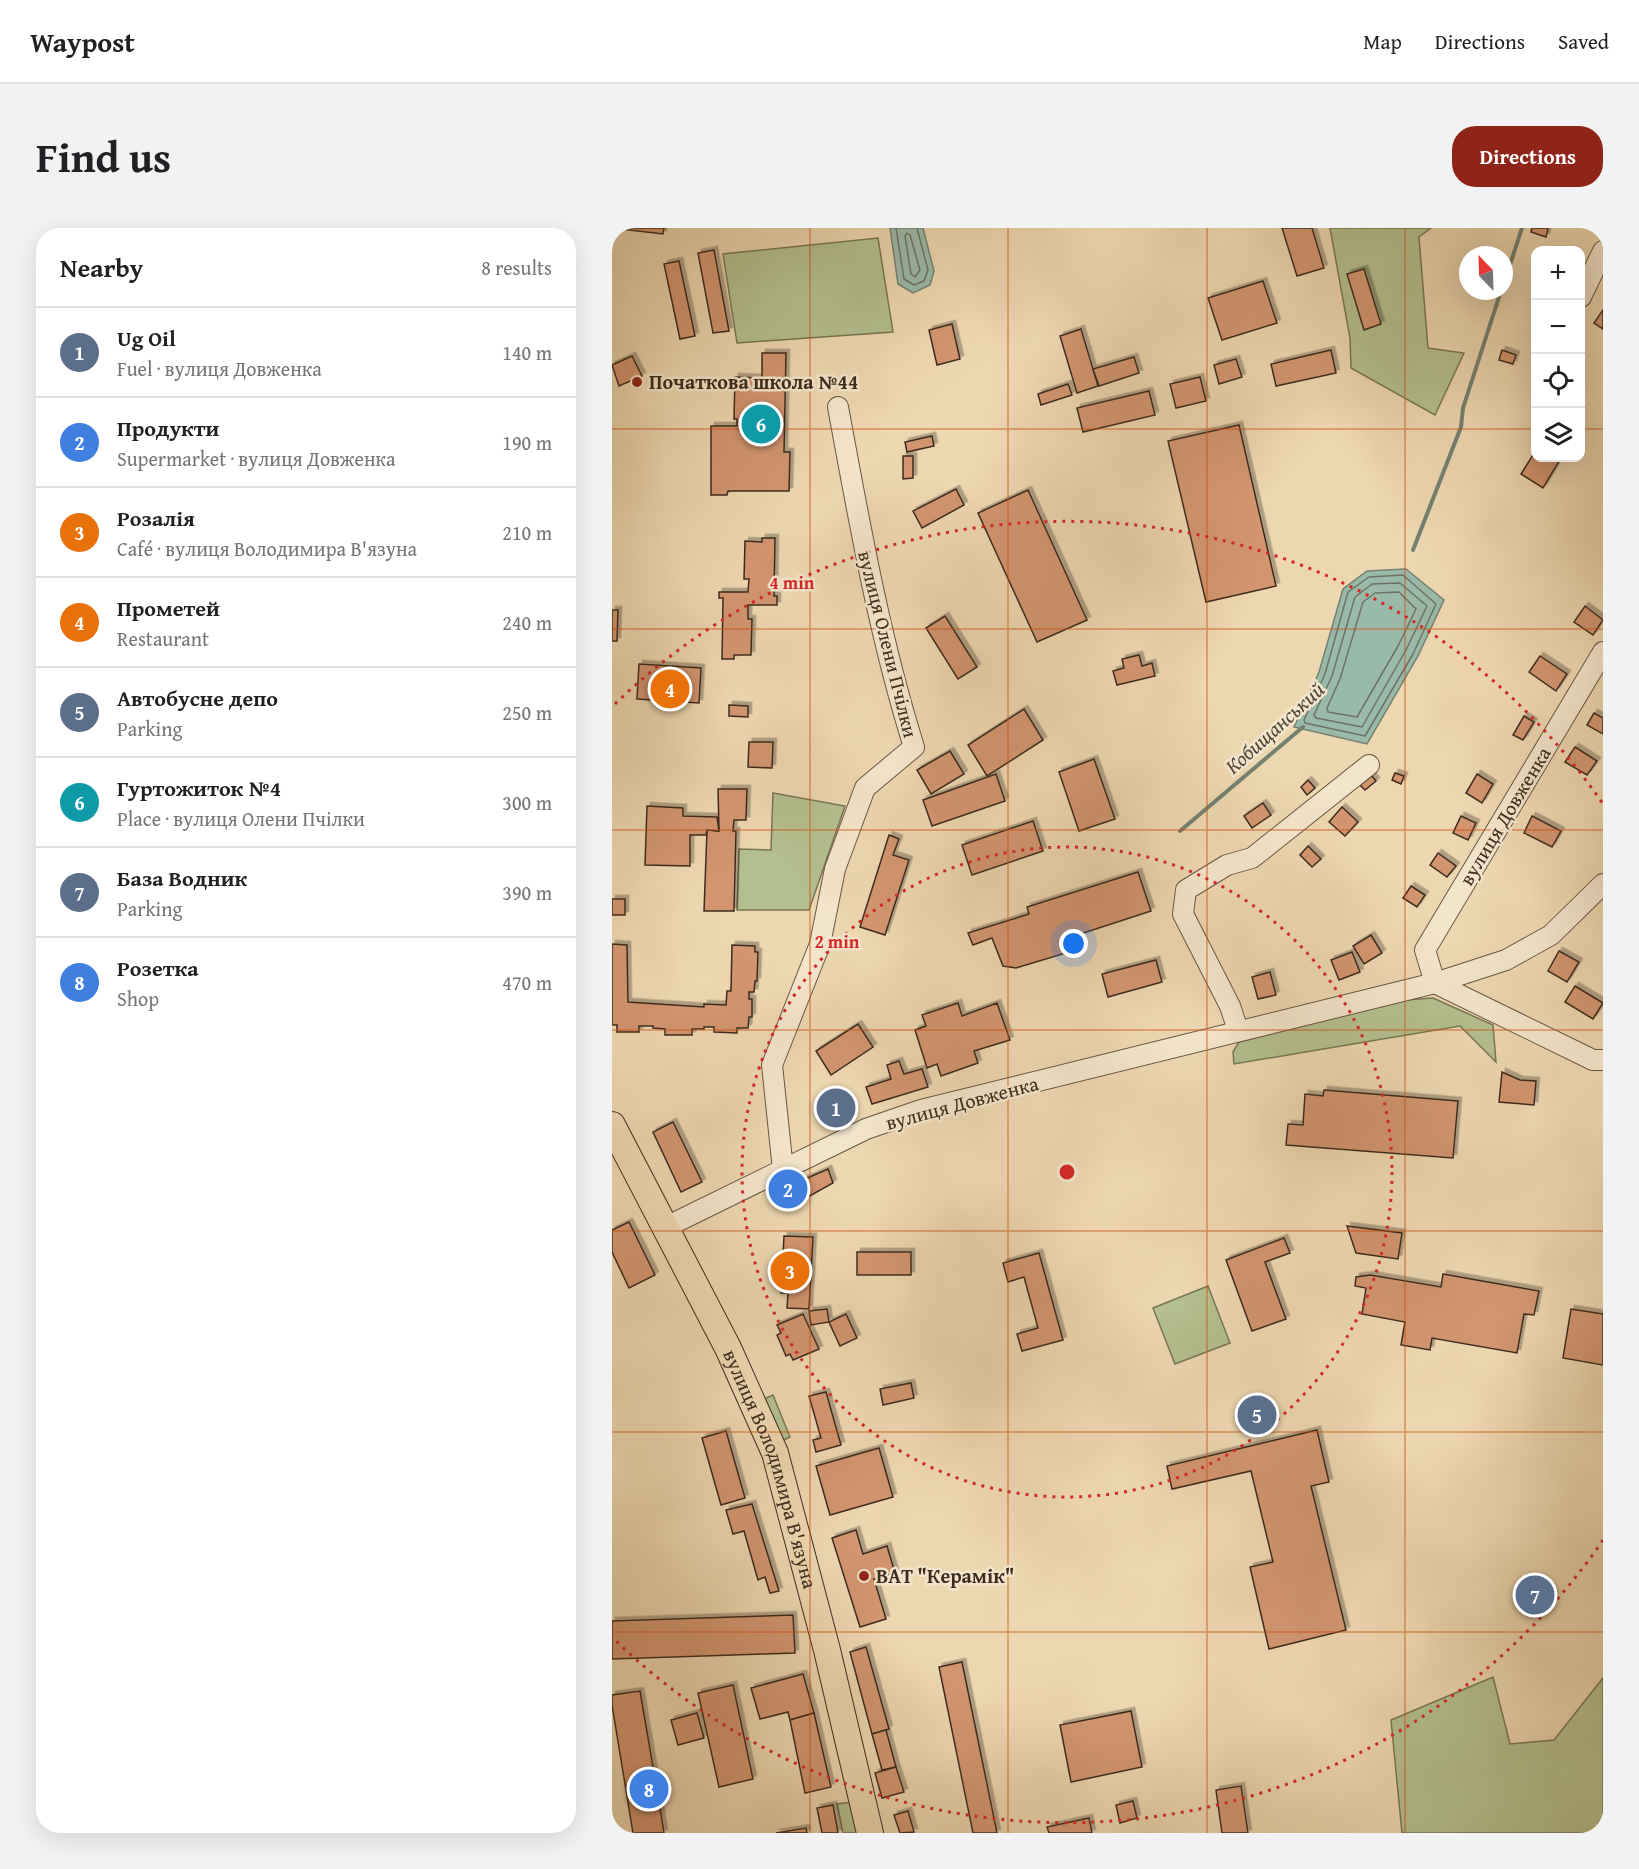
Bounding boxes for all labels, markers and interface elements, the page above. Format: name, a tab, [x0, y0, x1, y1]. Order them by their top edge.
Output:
text: Waypost	[30, 21, 135, 62]
text: Map	[1363, 26, 1402, 57]
text: Directions	[1435, 26, 1525, 57]
text: Saved	[1558, 26, 1609, 57]
text: Find us	[36, 126, 171, 187]
button: Directions	[1452, 126, 1603, 187]
north arrow	[1459, 246, 1513, 300]
map controls	[1531, 246, 1585, 462]
button: +	[1531, 246, 1585, 300]
text: Nearby	[60, 248, 143, 287]
text: 8 results	[481, 253, 552, 282]
button: −	[1531, 300, 1585, 354]
text: Ug Oil	[117, 322, 176, 354]
text: 1	[74, 338, 85, 367]
text: 140 m	[502, 338, 552, 367]
text: Fuel · вулиця Довженка	[117, 354, 322, 383]
button: locate	[1531, 354, 1585, 408]
place label: Початкова школа №44	[649, 367, 858, 396]
marker: Початкова школа №44	[630, 375, 644, 389]
pin: 6	[742, 402, 780, 446]
button: layers	[1531, 408, 1585, 462]
text: Продукти	[117, 412, 219, 444]
text: 2	[74, 428, 85, 457]
text: 190 m	[502, 428, 552, 457]
text: Supermarket · вулиця Довженка	[117, 444, 396, 473]
text: Розалія	[117, 502, 195, 534]
text: 3	[74, 518, 85, 547]
text: 210 m	[502, 518, 552, 547]
text: Café · вулиця Володимира В'язуна	[117, 534, 417, 563]
street label: вулиця Олени Пчілки	[851, 547, 926, 741]
text: 4 min	[770, 569, 815, 596]
text: Прометей	[117, 592, 220, 624]
text: 4	[74, 608, 85, 637]
text: 240 m	[502, 608, 552, 637]
text: Restaurant	[117, 624, 209, 653]
pin: 4	[650, 666, 690, 712]
water label: Кобищанський	[1218, 674, 1332, 781]
text: Автобусне депо	[117, 682, 278, 714]
text: 5	[74, 698, 85, 727]
text: 250 m	[502, 698, 552, 727]
text: Parking	[117, 714, 182, 743]
street label: вулиця Довженка	[1452, 741, 1558, 891]
text: Гуртожиток №4	[117, 772, 281, 804]
text: 6	[74, 788, 85, 817]
text: 300 m	[502, 788, 552, 817]
text: Place · вулиця Олени Пчілки	[117, 804, 365, 833]
text: База Водник	[117, 862, 247, 894]
text: 7	[74, 878, 85, 907]
text: 390 m	[502, 878, 552, 907]
text: Parking	[117, 894, 182, 923]
text: 2 min	[815, 928, 860, 955]
your location	[1059, 929, 1088, 958]
text: Розетка	[117, 952, 198, 984]
text: 8	[74, 968, 85, 997]
text: 470 m	[502, 968, 552, 997]
text: Shop	[117, 984, 159, 1013]
street label: вулиця Довженка	[882, 1068, 1042, 1137]
pin: 1	[816, 1086, 856, 1130]
centre of rings	[1057, 1162, 1077, 1182]
pin: 2	[768, 1166, 807, 1212]
pin: 3	[770, 1248, 810, 1294]
street label: вулиця Володимира В'язуна	[716, 1344, 825, 1592]
pin: 5	[1238, 1392, 1276, 1438]
place label: ВАТ "Керамік"	[876, 1561, 1014, 1590]
marker: ВАТ "Керамік"	[857, 1569, 871, 1583]
pin: 7	[1516, 1572, 1554, 1618]
pin: 8	[630, 1766, 669, 1812]

